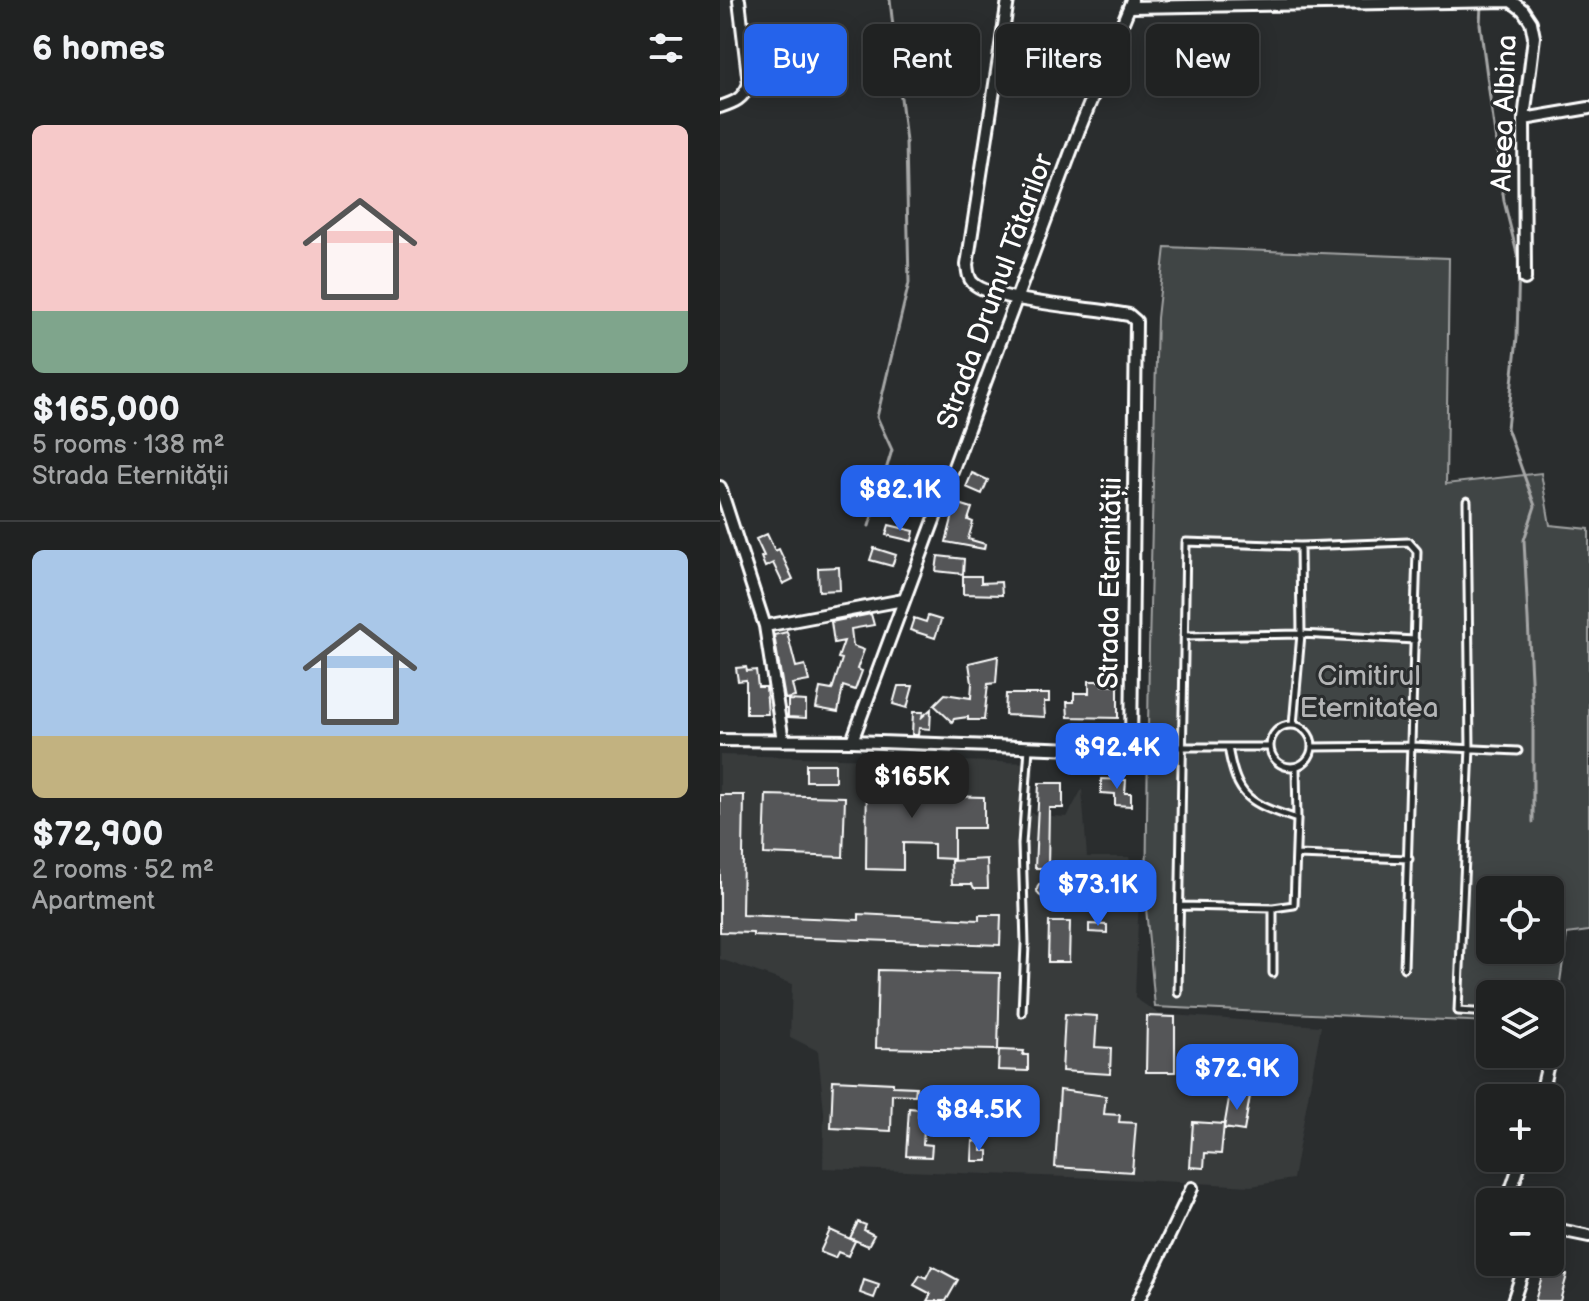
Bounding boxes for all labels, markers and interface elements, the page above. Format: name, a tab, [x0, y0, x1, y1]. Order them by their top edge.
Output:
chip: Buy	[744, 24, 847, 96]
chip: Rent	[863, 24, 980, 96]
chip: Filters	[996, 24, 1130, 96]
chip: New	[1146, 24, 1259, 96]
icon: filters	[644, 26, 688, 70]
text: 6 homes	[32, 28, 165, 69]
street label: Aleea Albina	[1485, 34, 1524, 192]
street label: Strada Drumul Tătarilor	[930, 149, 1061, 433]
icon: home	[288, 177, 432, 321]
text: $165,000	[32, 389, 180, 430]
text: 5 rooms · 138 m²	[32, 430, 225, 461]
text: Strada Eternității	[32, 461, 229, 492]
pin: $82.1K	[835, 465, 965, 533]
text: $82.1K	[859, 475, 941, 506]
street label: Strada Eternității	[1092, 477, 1129, 689]
icon: home	[288, 602, 432, 746]
park label: Cimitirul Eternitatea	[1299, 660, 1439, 725]
pin: $92.4K	[1052, 723, 1182, 791]
text: $92.4K	[1074, 733, 1160, 764]
pin: $165K	[856, 752, 968, 820]
text: $165K	[874, 762, 950, 793]
text: $72,900	[32, 814, 163, 855]
text: 2 rooms · 52 m²	[32, 855, 214, 886]
pin: $73.1K	[1033, 860, 1163, 928]
text: $73.1K	[1057, 870, 1139, 901]
map controls	[1476, 876, 1564, 1276]
button: locate	[1476, 876, 1564, 964]
text: Apartment	[32, 886, 155, 917]
button: layers	[1476, 980, 1564, 1068]
pin: $72.9K	[1172, 1044, 1302, 1112]
text: $72.9K	[1194, 1054, 1280, 1085]
button: +	[1476, 1084, 1564, 1172]
pin: $84.5K	[914, 1085, 1044, 1153]
text: $84.5K	[936, 1095, 1022, 1126]
button: −	[1476, 1188, 1564, 1276]

